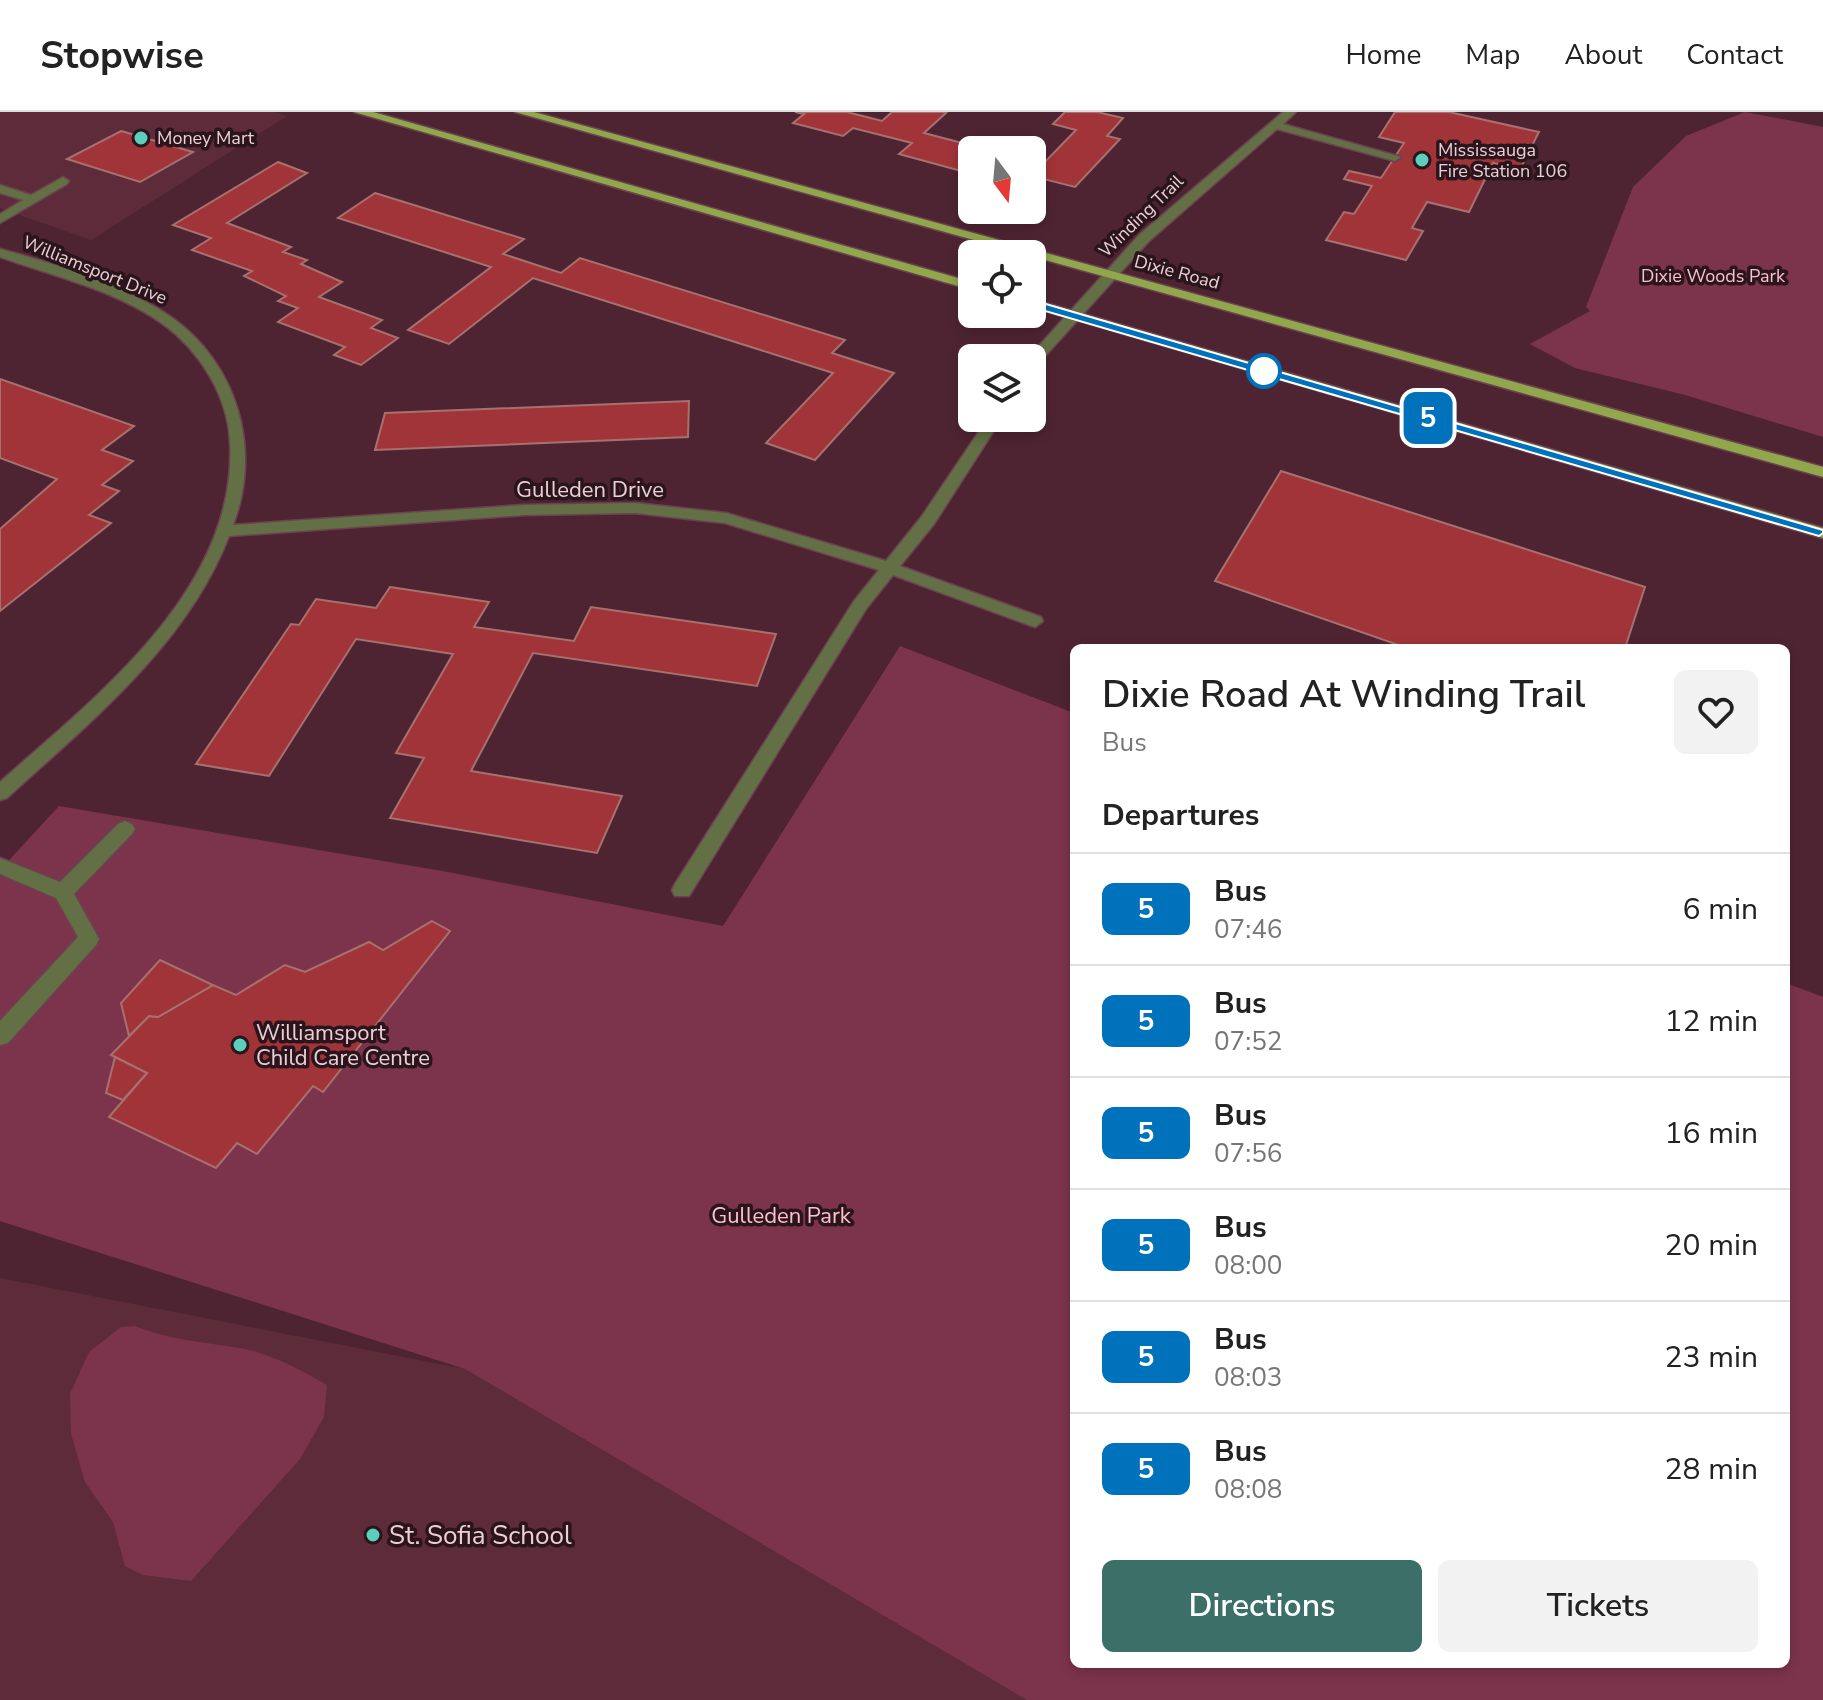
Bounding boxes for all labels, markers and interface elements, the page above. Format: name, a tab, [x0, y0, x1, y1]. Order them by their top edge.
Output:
text: Stopwise	[40, 30, 204, 81]
text: Home	[1346, 36, 1421, 74]
text: Map	[1465, 36, 1520, 74]
text: About	[1564, 36, 1642, 74]
text: Contact	[1686, 36, 1783, 74]
place label: Money Mart	[157, 126, 255, 150]
marker: Money Mart	[132, 129, 150, 147]
north arrow	[958, 136, 1046, 224]
map controls	[958, 136, 1046, 432]
place label: Mississauga Fire Station 106	[1438, 138, 1567, 183]
marker: Mississauga Fire Station 106	[1413, 151, 1431, 169]
street label: Winding Trail	[1093, 169, 1189, 263]
street label: Williamsport Drive	[19, 230, 171, 310]
button: locate	[958, 240, 1046, 328]
street label: Dixie Road	[1132, 249, 1222, 295]
park label: Dixie Woods Park	[1641, 264, 1786, 288]
button: layers	[958, 344, 1046, 432]
unlabelled marker	[1247, 354, 1281, 388]
line badge: 5	[1402, 392, 1454, 444]
text: 5	[1420, 399, 1436, 437]
street label: Gulleden Drive	[516, 475, 664, 505]
text: Dixie Road At Winding Trail	[1102, 669, 1585, 720]
button: heart	[1674, 670, 1758, 754]
text: Bus	[1102, 725, 1147, 760]
text: Departures	[1102, 795, 1259, 836]
text: Bus	[1214, 871, 1267, 912]
text: 6 min	[1683, 889, 1758, 930]
text: 5	[1138, 890, 1154, 928]
text: 07:46	[1214, 912, 1282, 947]
text: Bus	[1214, 983, 1267, 1024]
text: 12 min	[1665, 1001, 1758, 1042]
text: 5	[1138, 1002, 1154, 1040]
place label: Williamsport Child Care Centre	[256, 1018, 430, 1073]
text: 07:52	[1214, 1024, 1282, 1059]
marker: Williamsport Child Care Centre	[231, 1036, 249, 1054]
text: Bus	[1214, 1095, 1267, 1136]
text: 16 min	[1665, 1113, 1758, 1154]
text: 5	[1138, 1114, 1154, 1152]
text: 07:56	[1214, 1136, 1282, 1171]
park label: Gulleden Park	[711, 1201, 852, 1231]
text: Bus	[1214, 1207, 1267, 1248]
text: 20 min	[1665, 1225, 1758, 1266]
text: 5	[1138, 1226, 1154, 1264]
text: 08:00	[1214, 1248, 1282, 1283]
text: Bus	[1214, 1319, 1267, 1360]
text: 23 min	[1665, 1337, 1758, 1378]
text: 5	[1138, 1338, 1154, 1376]
text: 08:03	[1214, 1360, 1282, 1395]
text: Bus	[1214, 1431, 1267, 1472]
text: 28 min	[1665, 1449, 1758, 1490]
text: 5	[1138, 1450, 1154, 1488]
text: 08:08	[1214, 1472, 1282, 1507]
place label: St. Sofia School	[389, 1518, 572, 1553]
marker: St. Sofia School	[364, 1526, 382, 1544]
button: Directions	[1102, 1560, 1422, 1652]
button: Tickets	[1438, 1560, 1758, 1652]

